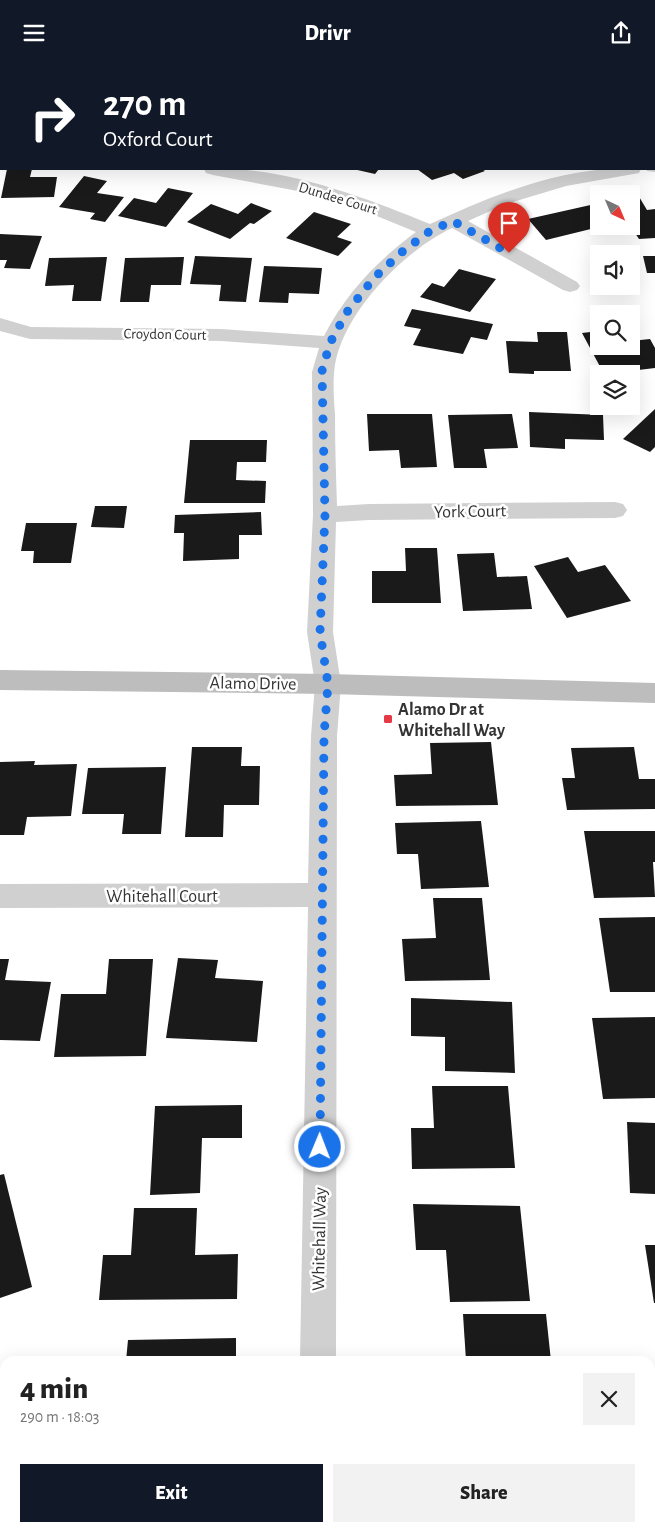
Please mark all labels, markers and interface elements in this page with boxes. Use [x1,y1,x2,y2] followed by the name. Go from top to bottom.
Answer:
[20,19,48,47] icon: menu
[607,19,635,47] icon: share
[304,22,351,44] text: Drivr
[20,85,85,150] icon: right
[103,87,186,122] text: 270 m
[103,128,212,150] text: Oxford Court
[297,179,379,218] street label: Dundee Court
[590,185,640,235] north arrow
[590,185,640,415] map controls
[488,202,530,253] pin
[495,209,523,237] icon: arrive
[590,245,640,295] button: sound
[590,305,640,355] button: search
[123,326,207,343] street label: Croydon Court
[590,365,640,415] button: layers
[434,502,507,522] street label: York Court
[210,674,296,694] street label: Alamo Drive
[398,701,506,740] place label: Alamo Dr at Whitehall Way
[382,713,394,725] marker: Alamo Dr at Whitehall Way
[106,888,218,906] street label: Whitehall Court
[293,1120,345,1172] position arrow
[310,1187,330,1291] street label: Whitehall Way
[583,1373,635,1425] button: close
[20,1374,88,1404] text: 4 min
[20,1409,99,1425] text: 290 m · 18:03
[20,1464,323,1522] button: Exit
[333,1464,635,1522] button: Share

